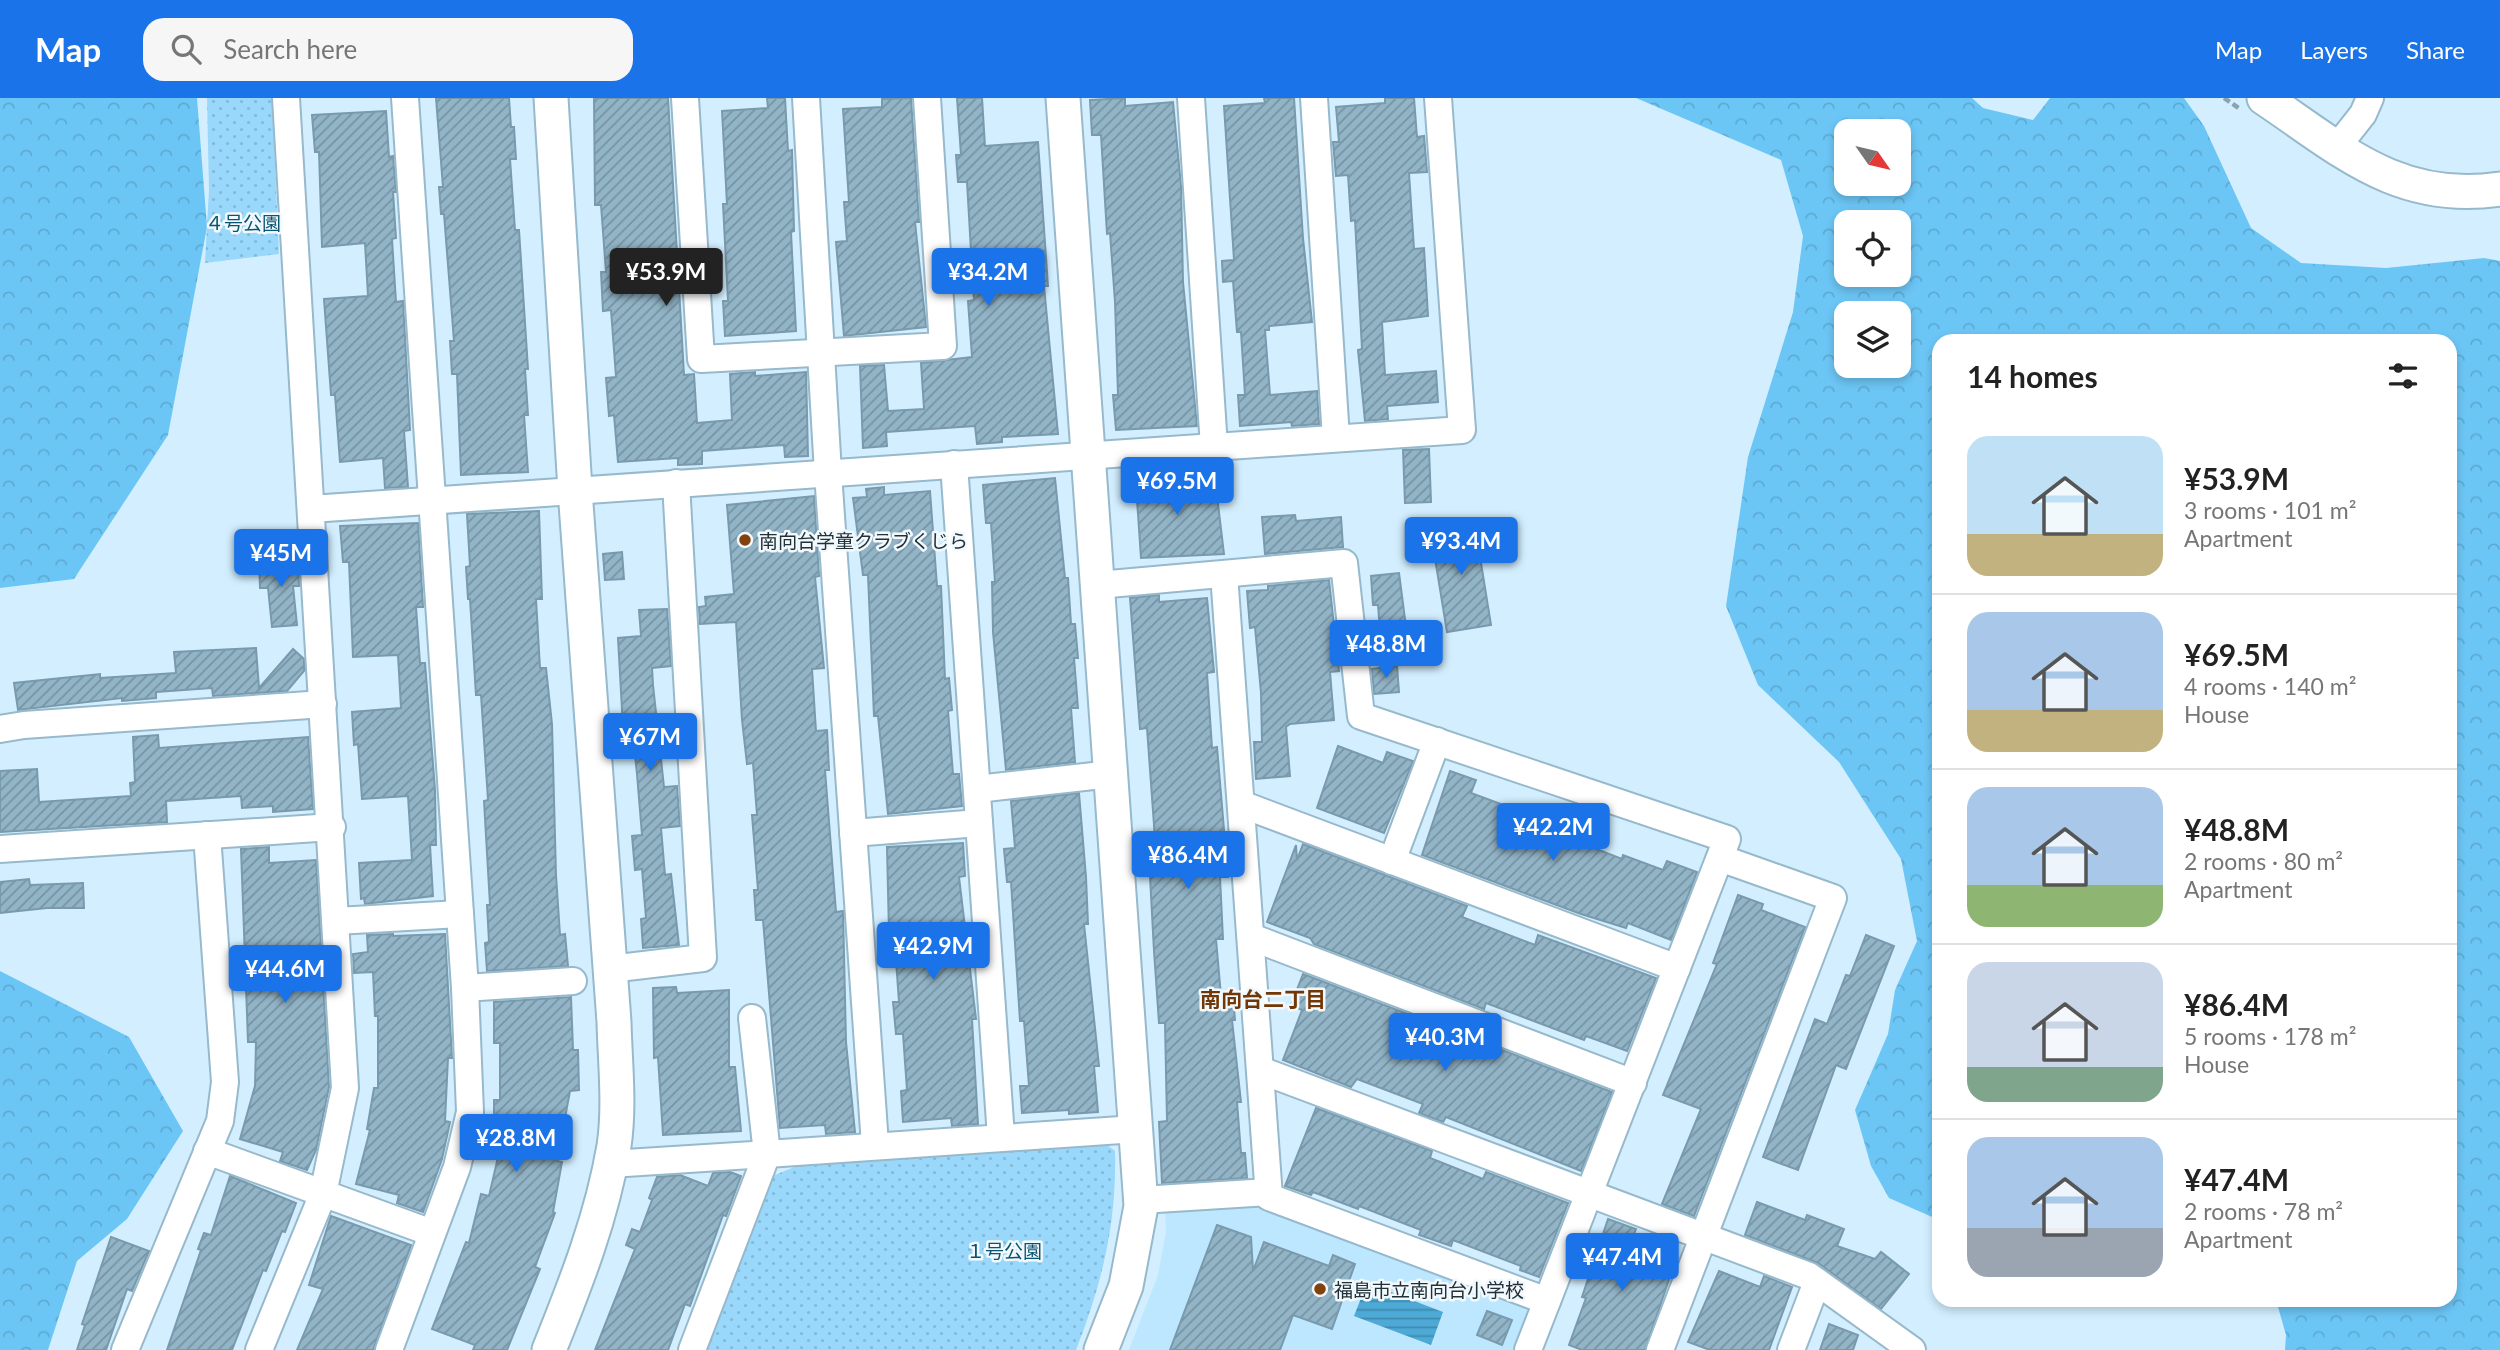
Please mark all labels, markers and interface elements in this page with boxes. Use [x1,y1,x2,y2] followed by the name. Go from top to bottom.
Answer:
[143,18,633,81] search box
[35,29,101,69] text: Map
[167,30,205,68] icon: search
[223,33,357,65] text: Search here
[2215,35,2262,64] text: Map
[2300,35,2368,64] text: Layers
[2406,35,2465,64] text: Share
[1834,119,1911,196] north arrow
[1834,119,1911,378] map controls
[1834,210,1911,287] button: locate
[205,211,281,234] park label: ４号公園
[609,248,723,308] pin: ¥53.9M
[931,248,1045,308] pin: ¥34.2M
[626,257,706,285] text: ¥53.9M
[948,257,1028,285] text: ¥34.2M
[1834,301,1911,378] button: layers
[2384,357,2422,395] icon: filters
[1967,358,2098,394] text: 14 homes
[1120,458,1234,517] pin: ¥69.5M
[2184,460,2289,496] text: ¥53.9M
[2023,464,2107,548] icon: home
[1137,466,1217,494] text: ¥69.5M
[2184,496,2356,524] text: 3 rooms · 101 m²
[1404,518,1518,577] pin: ¥93.4M
[2184,524,2292,552] text: Apartment
[1421,526,1501,554] text: ¥93.4M
[759,529,968,552] place label: 南向台学童クラブくじら
[240,530,322,589] pin: ¥45M
[737,532,753,548] marker: 南向台学童クラブくじら
[250,538,312,566] text: ¥45M
[1329,620,1443,680] pin: ¥48.8M
[1346,629,1426,657] text: ¥48.8M
[2184,636,2289,672] text: ¥69.5M
[2023,640,2107,724] icon: home
[2184,672,2356,700] text: 4 rooms · 140 m²
[2184,700,2249,728] text: House
[609,714,691,773] pin: ¥67M
[619,722,681,750] text: ¥67M
[1496,804,1610,863] pin: ¥42.2M
[2184,811,2289,847] text: ¥48.8M
[1513,812,1593,840] text: ¥42.2M
[2023,815,2107,899] icon: home
[1131,832,1245,891] pin: ¥86.4M
[1148,840,1228,868] text: ¥86.4M
[2184,847,2343,875] text: 2 rooms · 80 m²
[2184,875,2292,903] text: Apartment
[876,922,990,982] pin: ¥42.9M
[893,931,973,959] text: ¥42.9M
[228,946,342,1005] pin: ¥44.6M
[245,954,325,982] text: ¥44.6M
[1200,986,1326,1011] district label: 南向台二丁目
[2184,986,2289,1022] text: ¥86.4M
[2023,990,2107,1074] icon: home
[1388,1014,1502,1073] pin: ¥40.3M
[1405,1022,1485,1050] text: ¥40.3M
[2184,1022,2356,1050] text: 5 rooms · 178 m²
[2184,1050,2249,1078] text: House
[459,1114,573,1174] pin: ¥28.8M
[476,1123,556,1151] text: ¥28.8M
[2184,1161,2289,1197] text: ¥47.4M
[2023,1165,2107,1249] icon: home
[2184,1197,2343,1225] text: 2 rooms · 78 m²
[2184,1225,2292,1253] text: Apartment
[1565,1234,1679,1293] pin: ¥47.4M
[966,1239,1042,1262] park label: １号公園
[1582,1242,1662,1270] text: ¥47.4M
[1334,1278,1524,1301] place label: 福島市立南向台小学校
[1312,1281,1328,1297] marker: 福島市立南向台小学校

